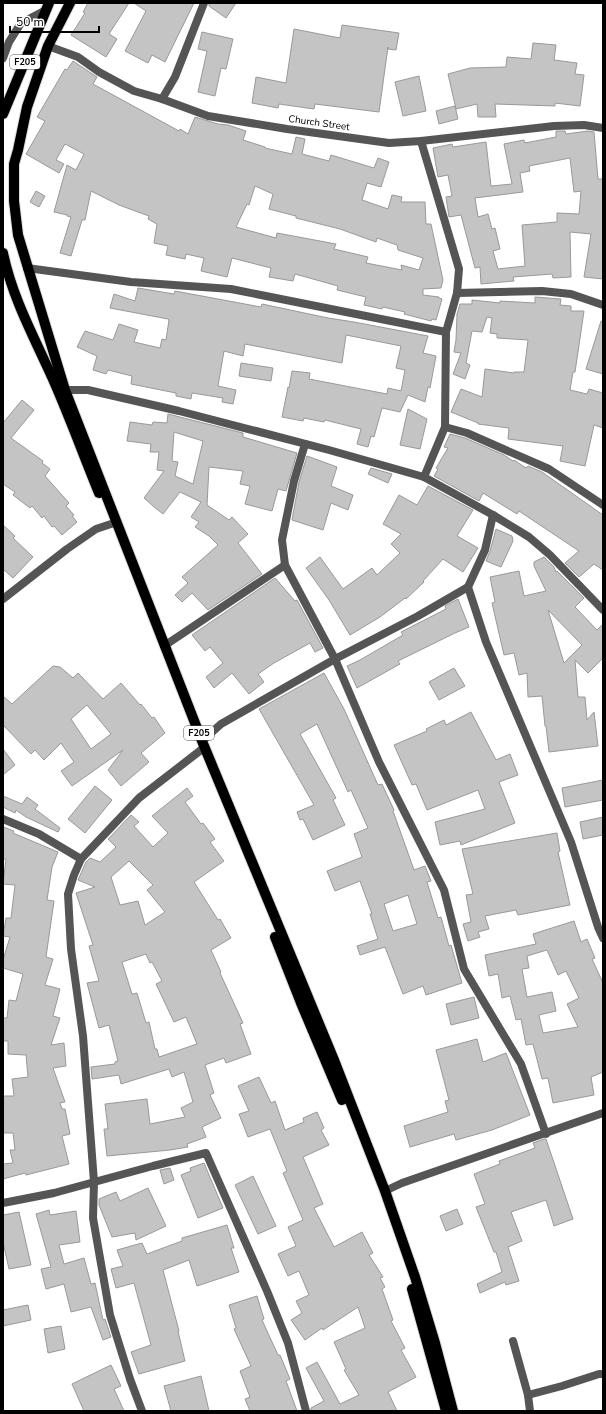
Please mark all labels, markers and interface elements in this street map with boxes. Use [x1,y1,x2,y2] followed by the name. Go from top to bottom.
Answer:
[10,8,99,34] scale bar
[16,14,44,30] text: 50 m
[10,55,40,69] road number: F205
[287,112,351,134] street label: Church Street
[184,726,214,740] road number: F205

